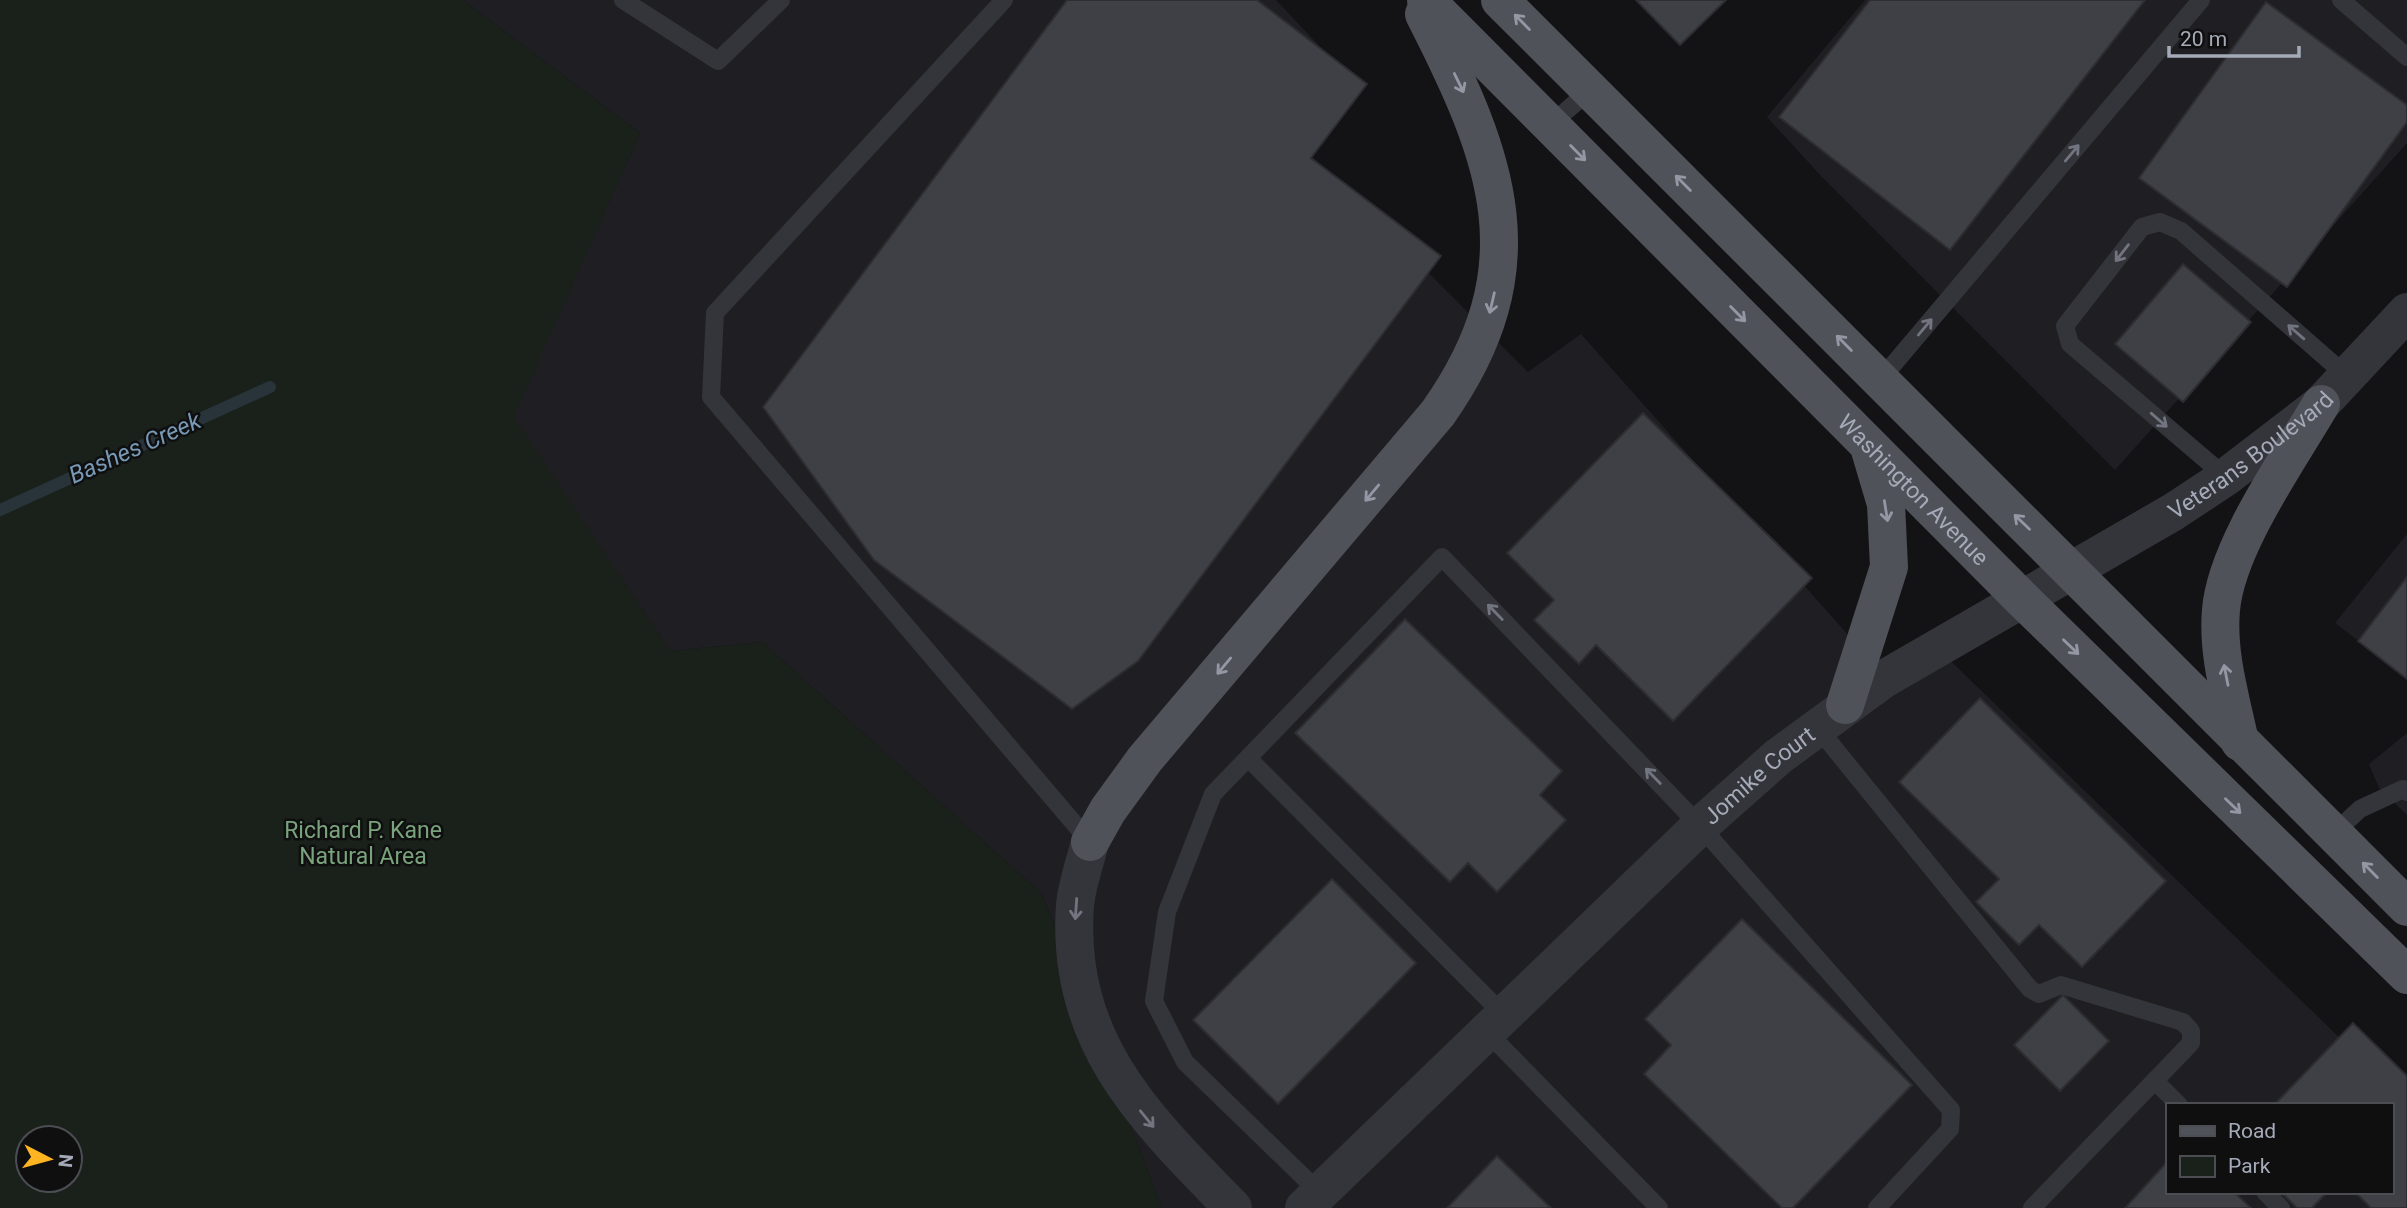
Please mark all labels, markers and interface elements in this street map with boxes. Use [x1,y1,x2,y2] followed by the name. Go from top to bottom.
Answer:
[1514,14,1531,31] one-way arrow
[2169,14,2298,58] scale bar
[2180,27,2227,51] text: 20 m
[1452,72,1466,93] one-way arrow
[1569,144,1586,161] one-way arrow
[2064,145,2080,163] one-way arrow
[1675,174,1692,191] one-way arrow
[2114,243,2129,262] one-way arrow
[1485,291,1499,314] one-way arrow
[1729,305,1746,322] one-way arrow
[1917,319,1933,337] one-way arrow
[2287,324,2305,340] one-way arrow
[1836,335,1853,352] one-way arrow
[2163,386,2339,525] street label: Veterans Boulevard
[65,406,206,490] water label: Bashes Creek
[1832,409,1994,571] street label: Washington Avenue
[2149,412,2167,428] one-way arrow
[1364,484,1380,502] one-way arrow
[1880,499,1893,521] one-way arrow
[2014,514,2031,531] one-way arrow
[1487,604,1504,621] one-way arrow
[2062,638,2079,655] one-way arrow
[1216,657,1232,675] one-way arrow
[2218,664,2232,687] one-way arrow
[1698,721,1820,830] street label: Jomike Court
[1645,768,1662,786] one-way arrow
[2225,797,2242,814] one-way arrow
[284,817,442,870] park label: Richard P. Kane Natural Area
[2362,862,2379,879] one-way arrow
[1069,897,1082,920] one-way arrow
[2166,1103,2393,1194] legend
[1140,1109,1155,1127] one-way arrow
[2228,1119,2276,1143] text: Road
[14,1124,84,1194] north arrow
[53,1153,78,1169] text: N
[2228,1154,2271,1178] text: Park

